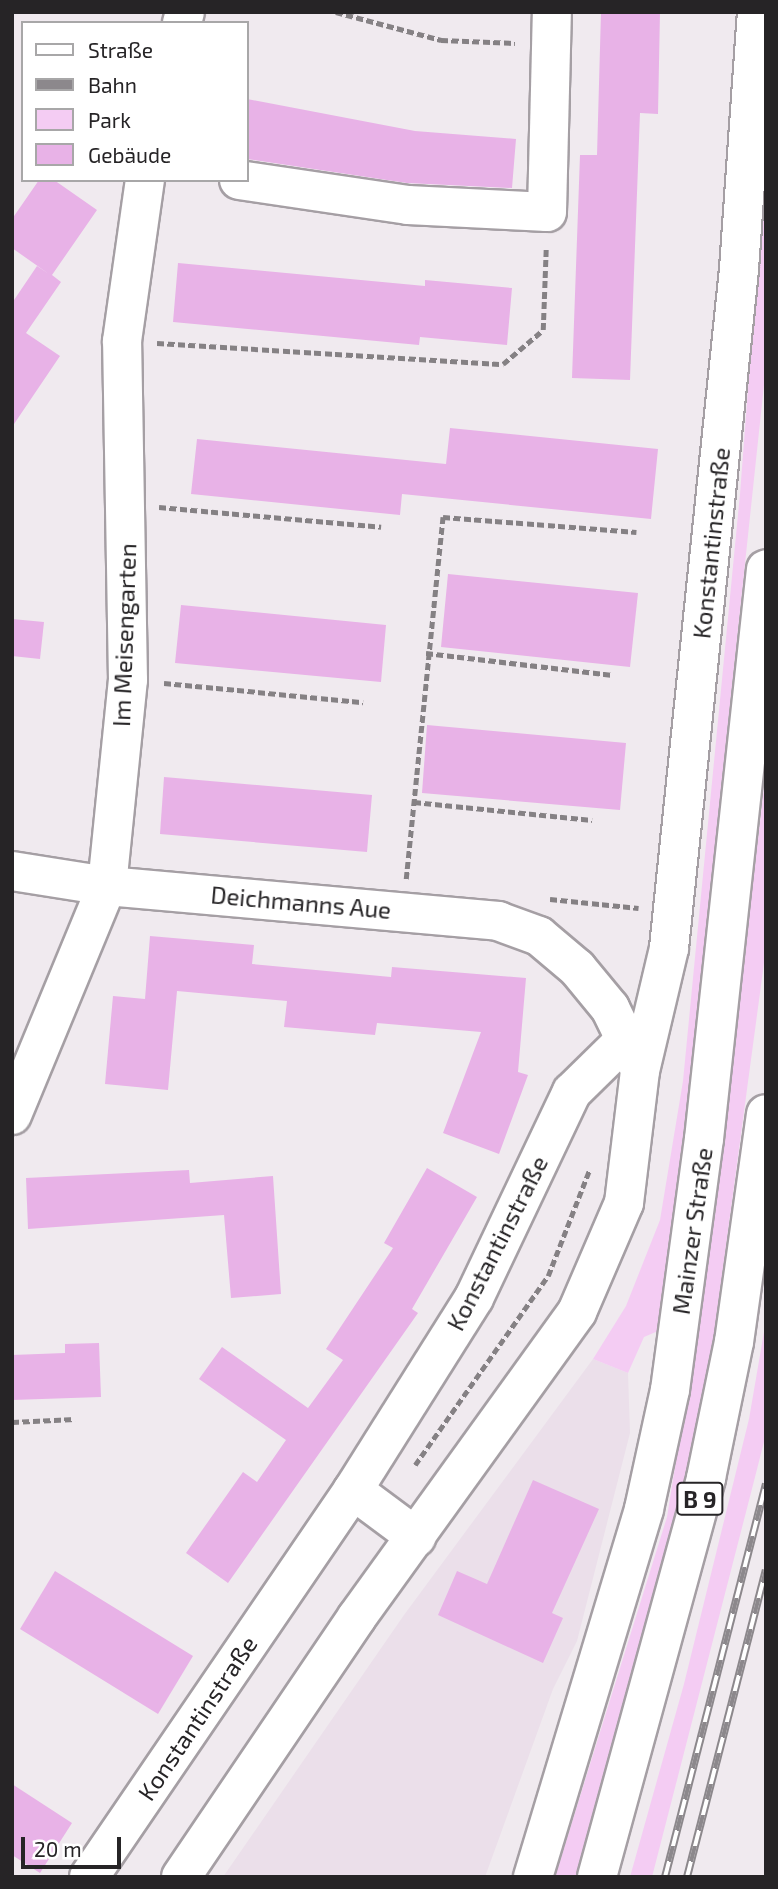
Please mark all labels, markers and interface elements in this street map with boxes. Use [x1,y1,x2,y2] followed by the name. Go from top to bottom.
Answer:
[21,21,248,182] legend
[88,37,153,62] text: Straße
[88,72,137,97] text: Bahn
[88,107,131,132] text: Park
[88,142,171,167] text: Gebäude
[687,446,735,640] street label: Konstantinstraße
[106,543,142,727] street label: Im Meisengarten
[209,880,393,924] street label: Deichmanns Aue
[666,1146,718,1316] street label: Mainzer Straße
[441,1151,553,1335] street label: Konstantinstraße
[676,1480,724,1518] road number: B 9
[131,1630,263,1806] street label: Konstantinstraße
[24,1822,124,1866] scale bar
[34,1836,82,1861] text: 20 m

